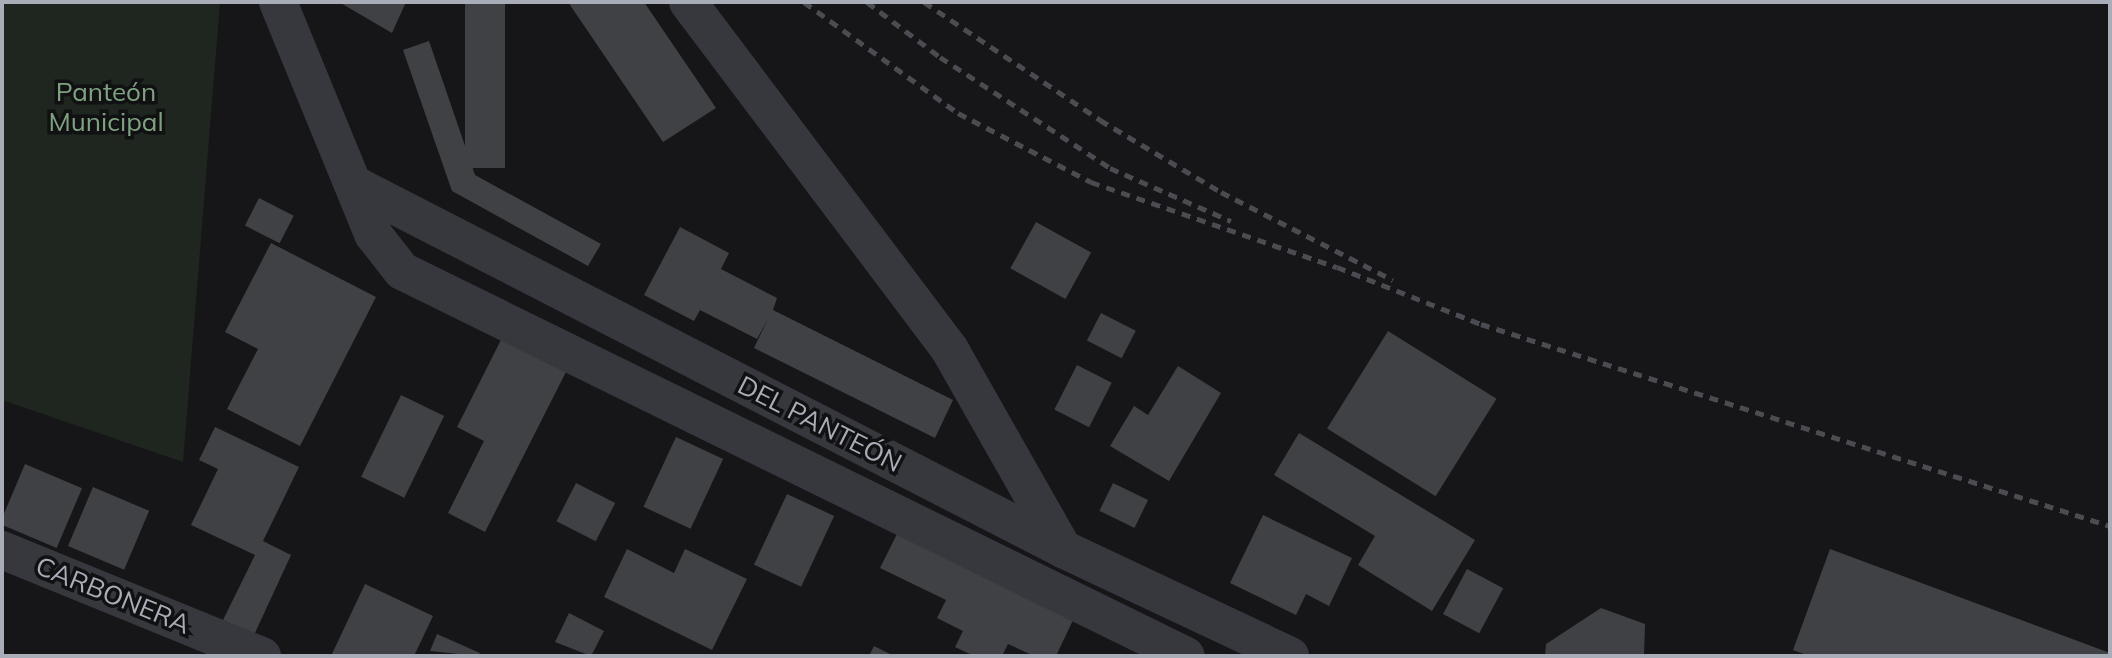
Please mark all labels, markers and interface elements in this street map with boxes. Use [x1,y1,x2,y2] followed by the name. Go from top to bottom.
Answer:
[48,76,164,138] park label: Panteón Municipal
[733,369,907,479] street label: DEL PANTEÓN
[31,550,195,640] street label: CARBONERA

